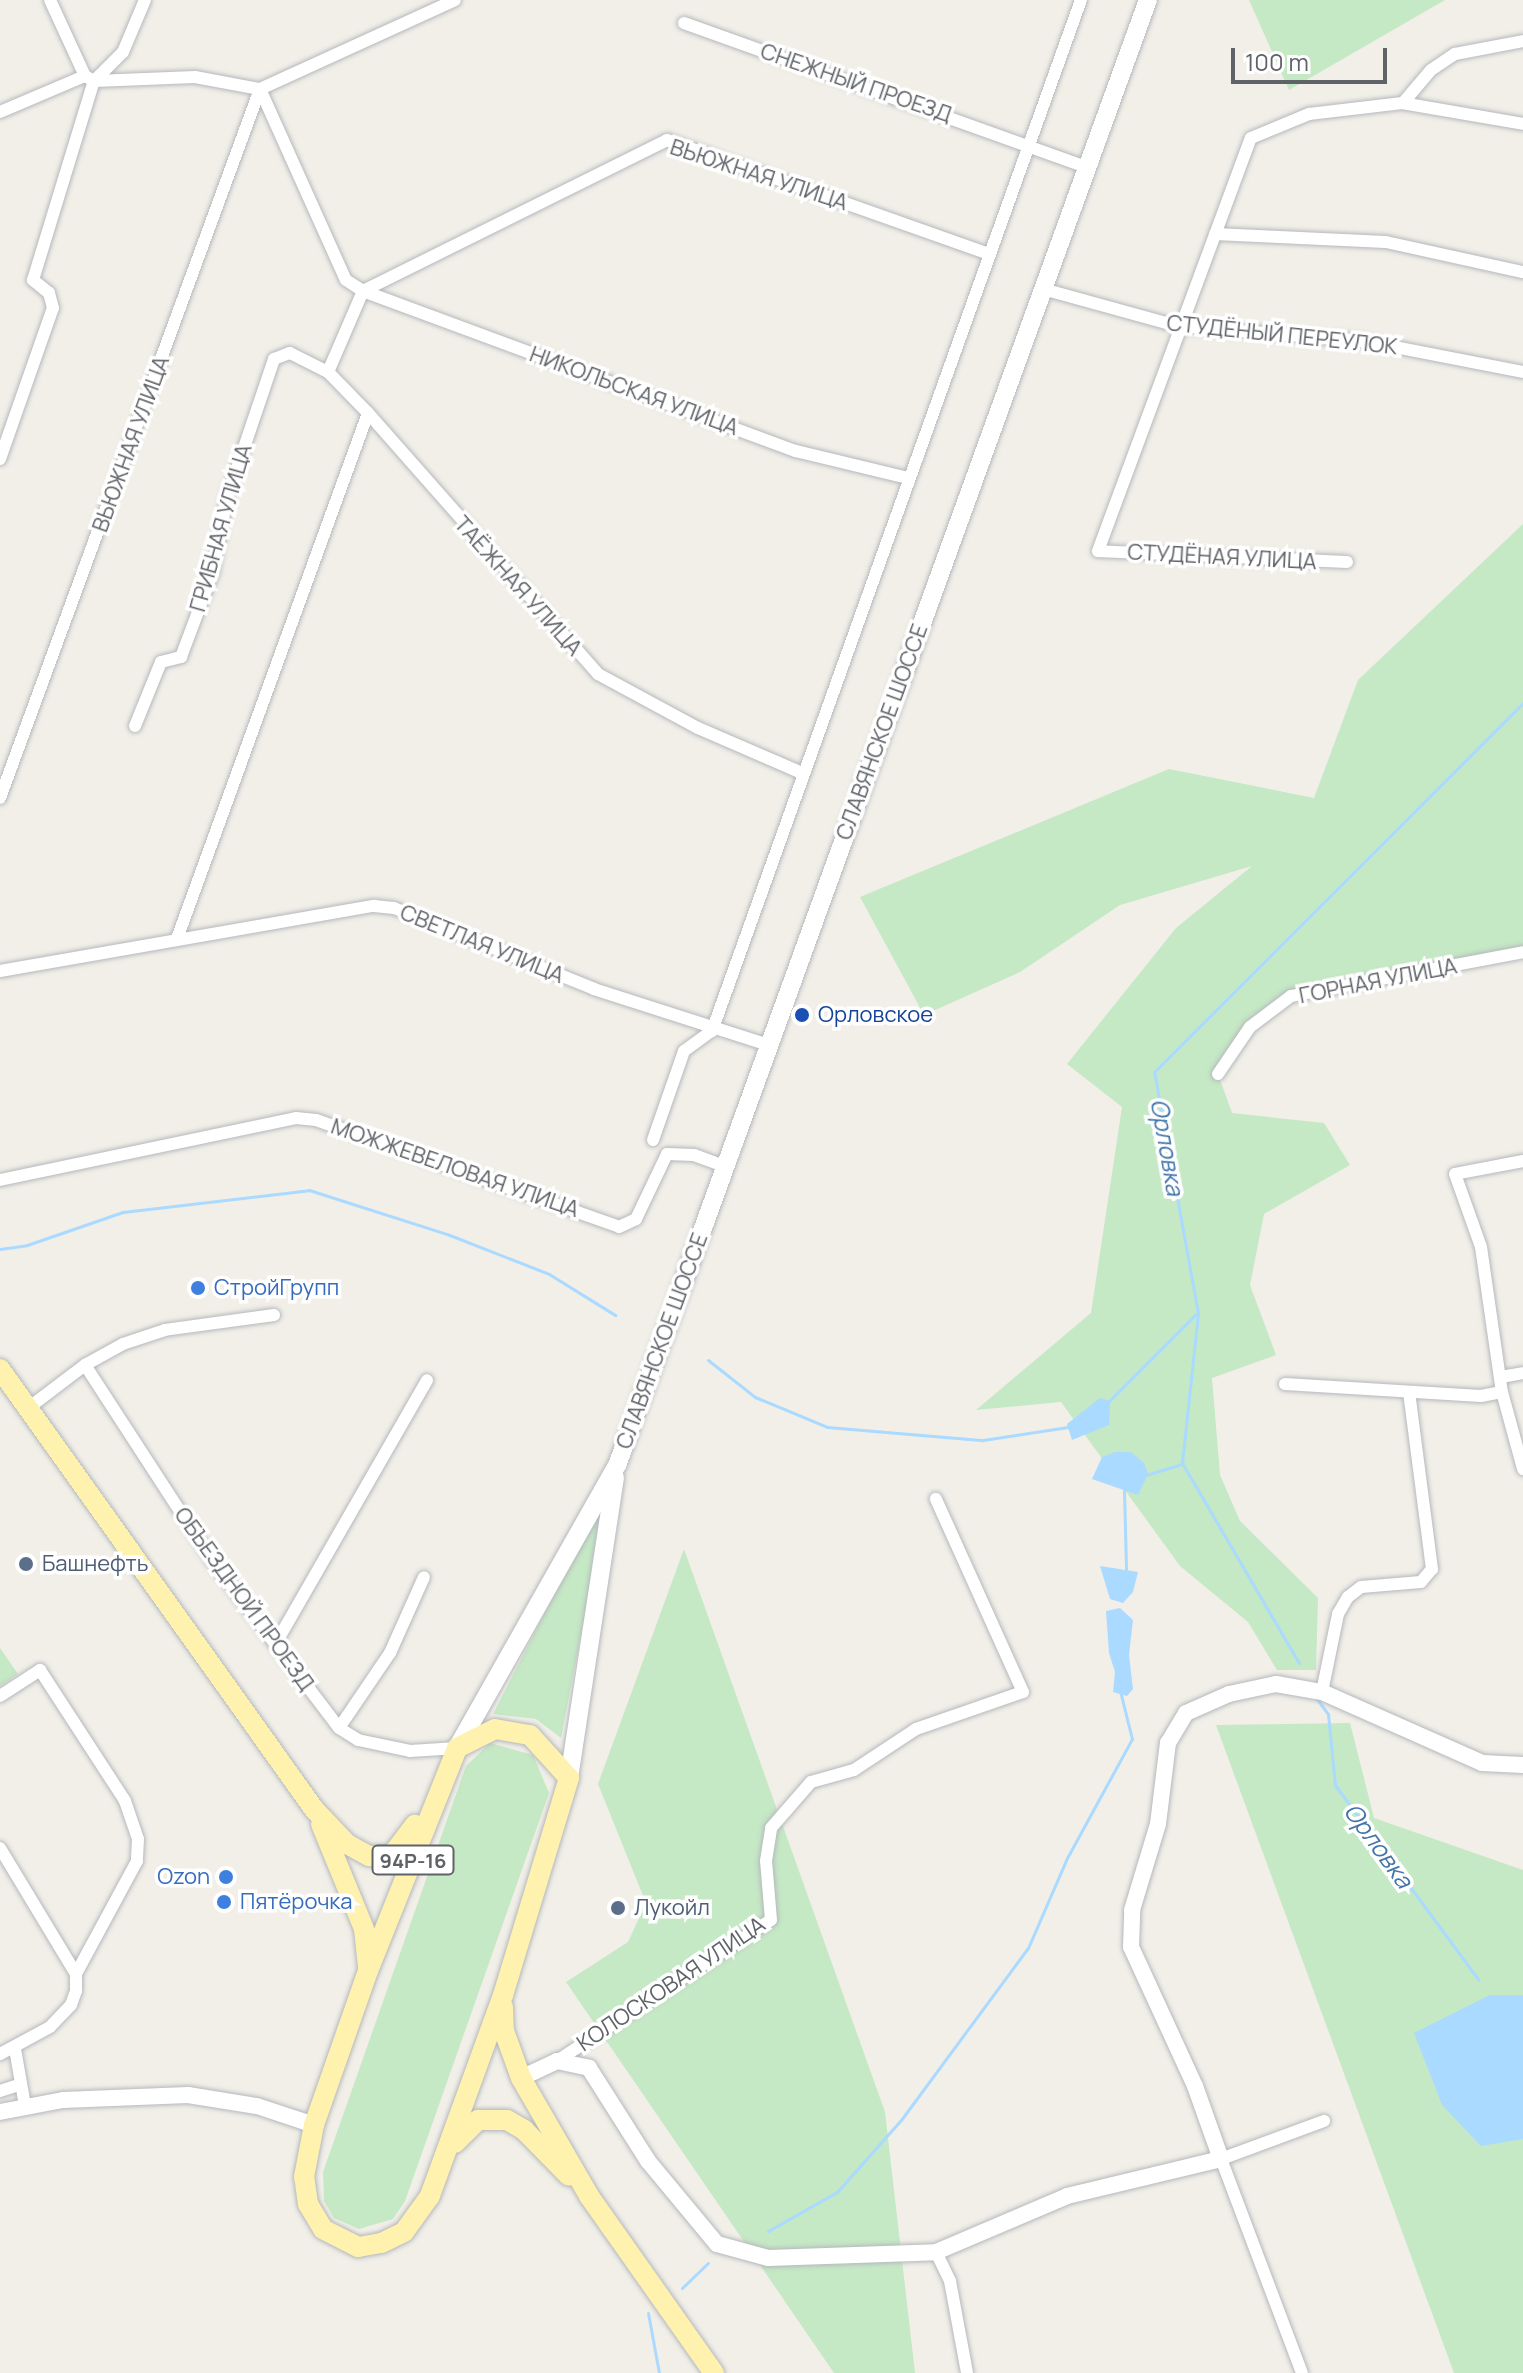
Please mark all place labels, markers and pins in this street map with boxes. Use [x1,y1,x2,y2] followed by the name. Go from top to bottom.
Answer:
[818,1002,933,1028] place label: Орловское
[793,1006,811,1024] marker: Орловское
[214,1275,339,1301] place label: СтройГрупп
[189,1279,207,1297] marker: СтройГрупп
[42,1551,149,1577] place label: Башнефть
[17,1555,35,1573] marker: Башнефть
[157,1864,210,1890] place label: Ozon
[217,1868,235,1886] marker: Ozon
[240,1889,353,1915] place label: Пятёрочка
[215,1893,233,1911] marker: Пятёрочка
[634,1895,710,1921] place label: Лукойл
[609,1899,627,1917] marker: Лукойл

